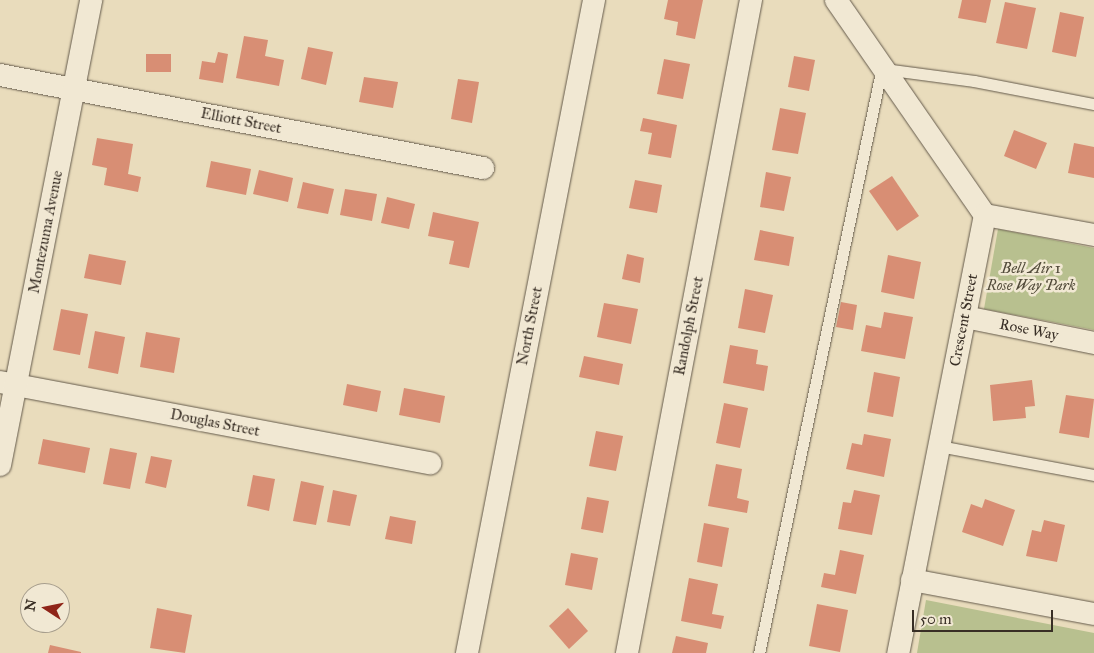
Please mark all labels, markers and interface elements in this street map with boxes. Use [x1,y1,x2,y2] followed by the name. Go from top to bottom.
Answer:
[199,104,283,138] street label: Elliott Street
[25,169,67,295] street label: Montezuma Avenue
[986,259,1076,294] park label: Bell Air 1 Rose Way Park
[946,272,982,368] street label: Crescent Street
[671,275,707,377] street label: Randolph Street
[514,285,546,367] street label: North Street
[998,315,1060,345] street label: Rose Way
[169,405,261,441] street label: Douglas Street
[20,583,70,633] north arrow
[21,598,40,613] text: N
[914,600,1055,632] scale bar
[920,610,952,628] text: 50 m

